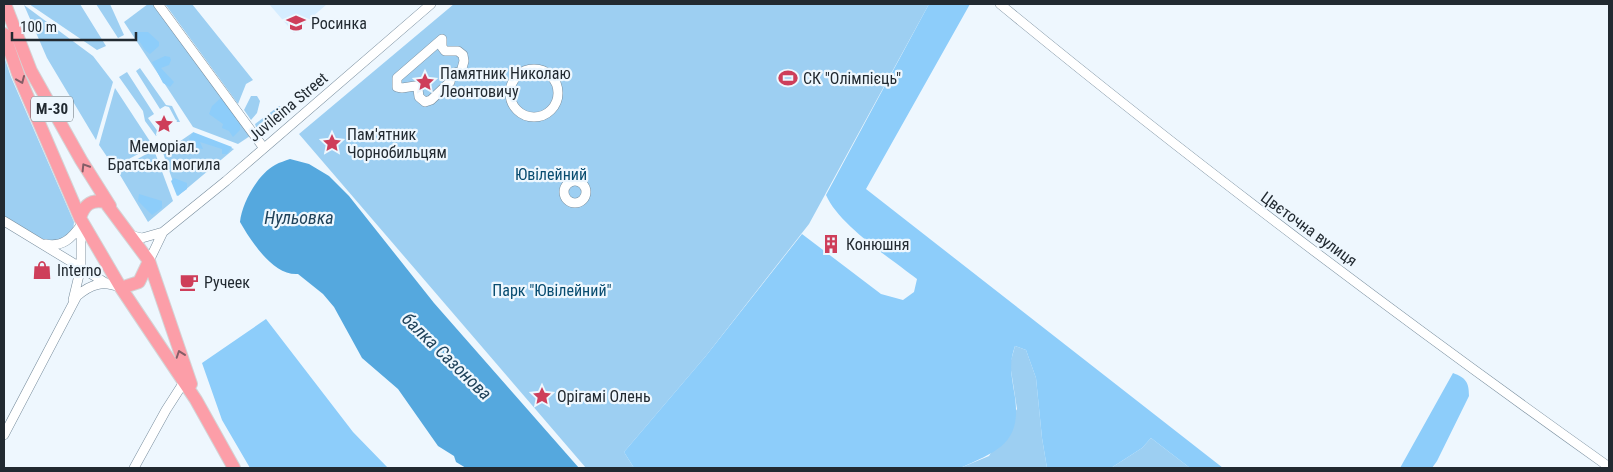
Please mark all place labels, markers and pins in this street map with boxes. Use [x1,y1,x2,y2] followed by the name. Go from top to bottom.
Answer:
[285,12,307,34] school or university icon: Росинка
[311,14,367,33] place label: Росинка
[440,64,571,101] place label: Памятник Николаю Леонтовичу
[777,67,799,89] sports icon: СК "Олімпієць"
[803,69,901,88] place label: СК "Олімпієць"
[414,71,436,93] place icon: Памятник Николаю Леонтовичу
[153,113,175,135] place icon: Меморіал. Братська могила
[347,125,447,162] place label: Пам'ятник Чорнобильцям
[321,132,343,154] place icon: Пам'ятник Чорнобильцям
[108,137,220,174] place label: Меморіал. Братська могила
[820,233,842,255] building icon: Конюшня
[846,235,909,254] place label: Конюшня
[31,259,53,281] shop icon: Interno
[57,261,102,280] place label: Interno
[178,271,200,293] cafe icon: Ручеек
[204,273,250,292] place label: Ручеек
[531,385,553,407] place icon: Орігамі Олень
[557,387,651,406] place label: Орігамі Олень

